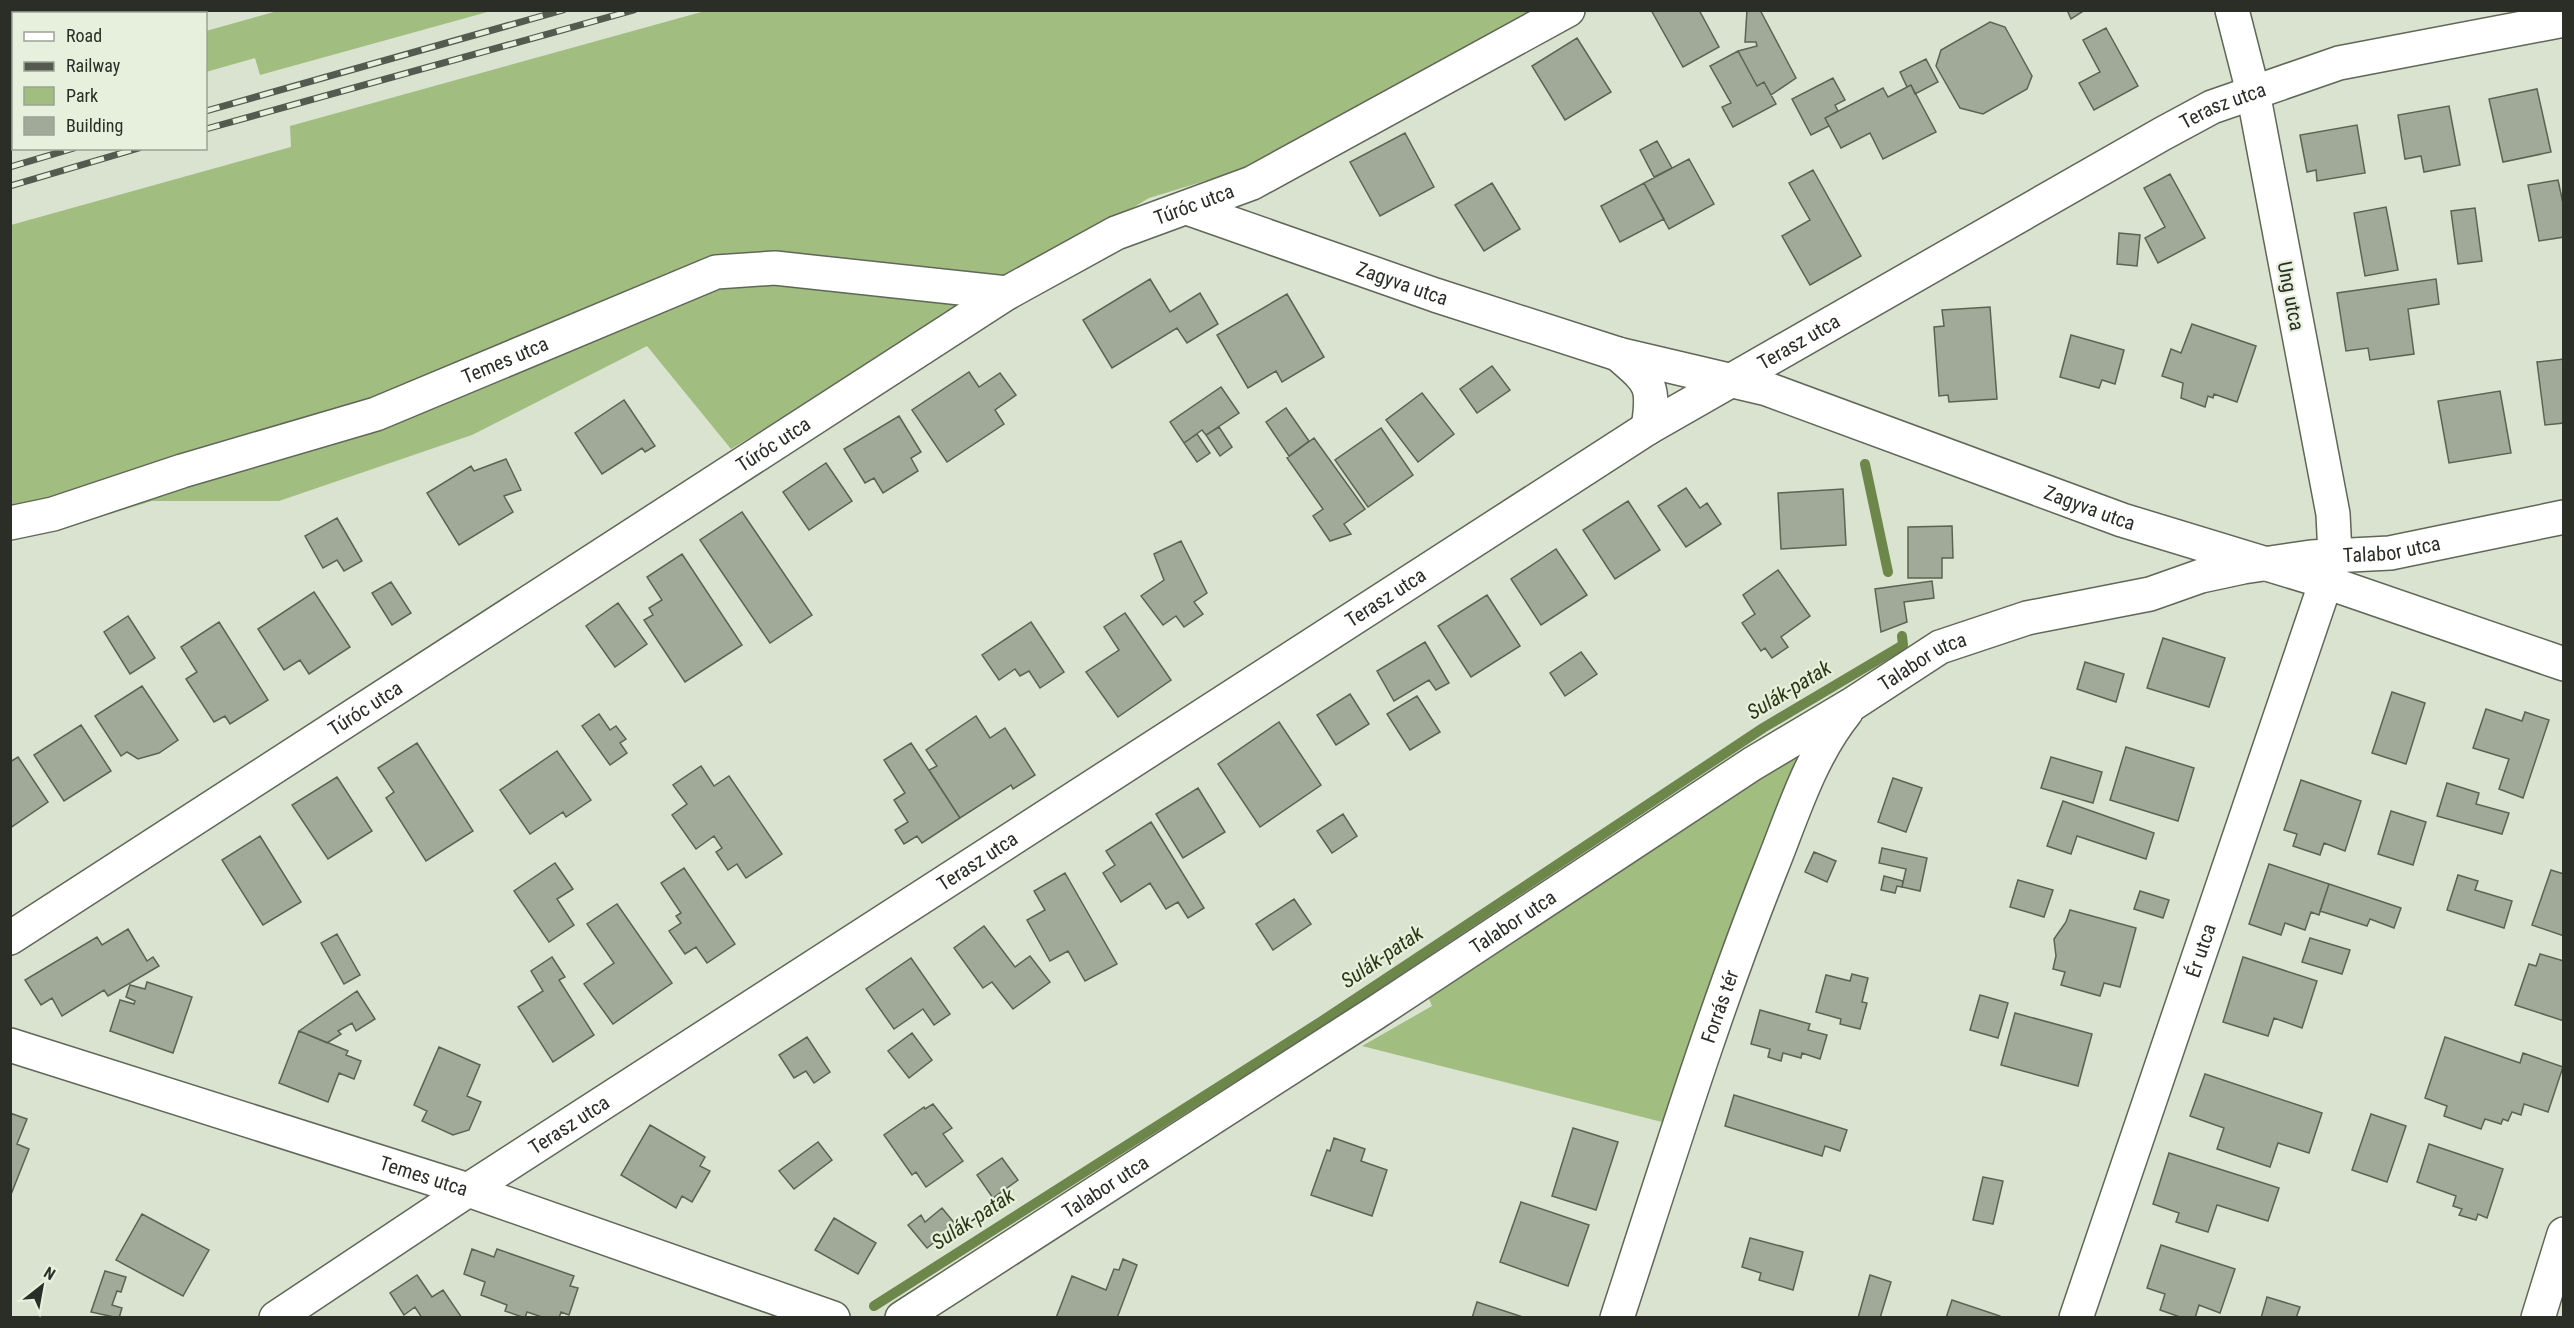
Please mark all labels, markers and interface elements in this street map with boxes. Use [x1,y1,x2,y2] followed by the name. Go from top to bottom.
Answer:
[12,12,207,150] legend
[66,25,102,46] text: Road
[66,55,121,76] text: Railway
[2176,77,2269,134] street label: Terasz utca
[66,85,98,106] text: Park
[66,115,123,136] text: Building
[1151,179,1237,230] street label: Túróc utca
[1353,256,1451,310] street label: Zagyva utca
[2273,259,2309,333] street label: Ung utca
[1753,309,1844,375] street label: Terasz utca
[458,331,552,389] street label: Temes utca
[732,412,815,477] street label: Túróc utca
[2041,480,2138,535] street label: Zagyva utca
[2342,531,2442,567] street label: Talabor utca
[1341,563,1430,632] street label: Terasz utca
[1874,627,1969,696] street label: Talabor utca
[1743,655,1836,724] water label: Sulák-patak
[324,676,407,741] street label: Túróc utca
[933,826,1022,896] street label: Terasz utca
[1465,885,1560,959] street label: Talabor utca
[1336,920,1428,993] water label: Sulák-patak
[2181,921,2221,981] street label: Ér utca
[1696,967,1744,1046] street label: Forrás tér
[524,1090,614,1160] street label: Terasz utca
[1058,1150,1153,1224] street label: Talabor utca
[377,1151,471,1201] street label: Temes utca
[927,1183,1020,1255] water label: Sulák-patak
[12,1256,72,1316] north arrow
[40,1263,59,1284] text: N

